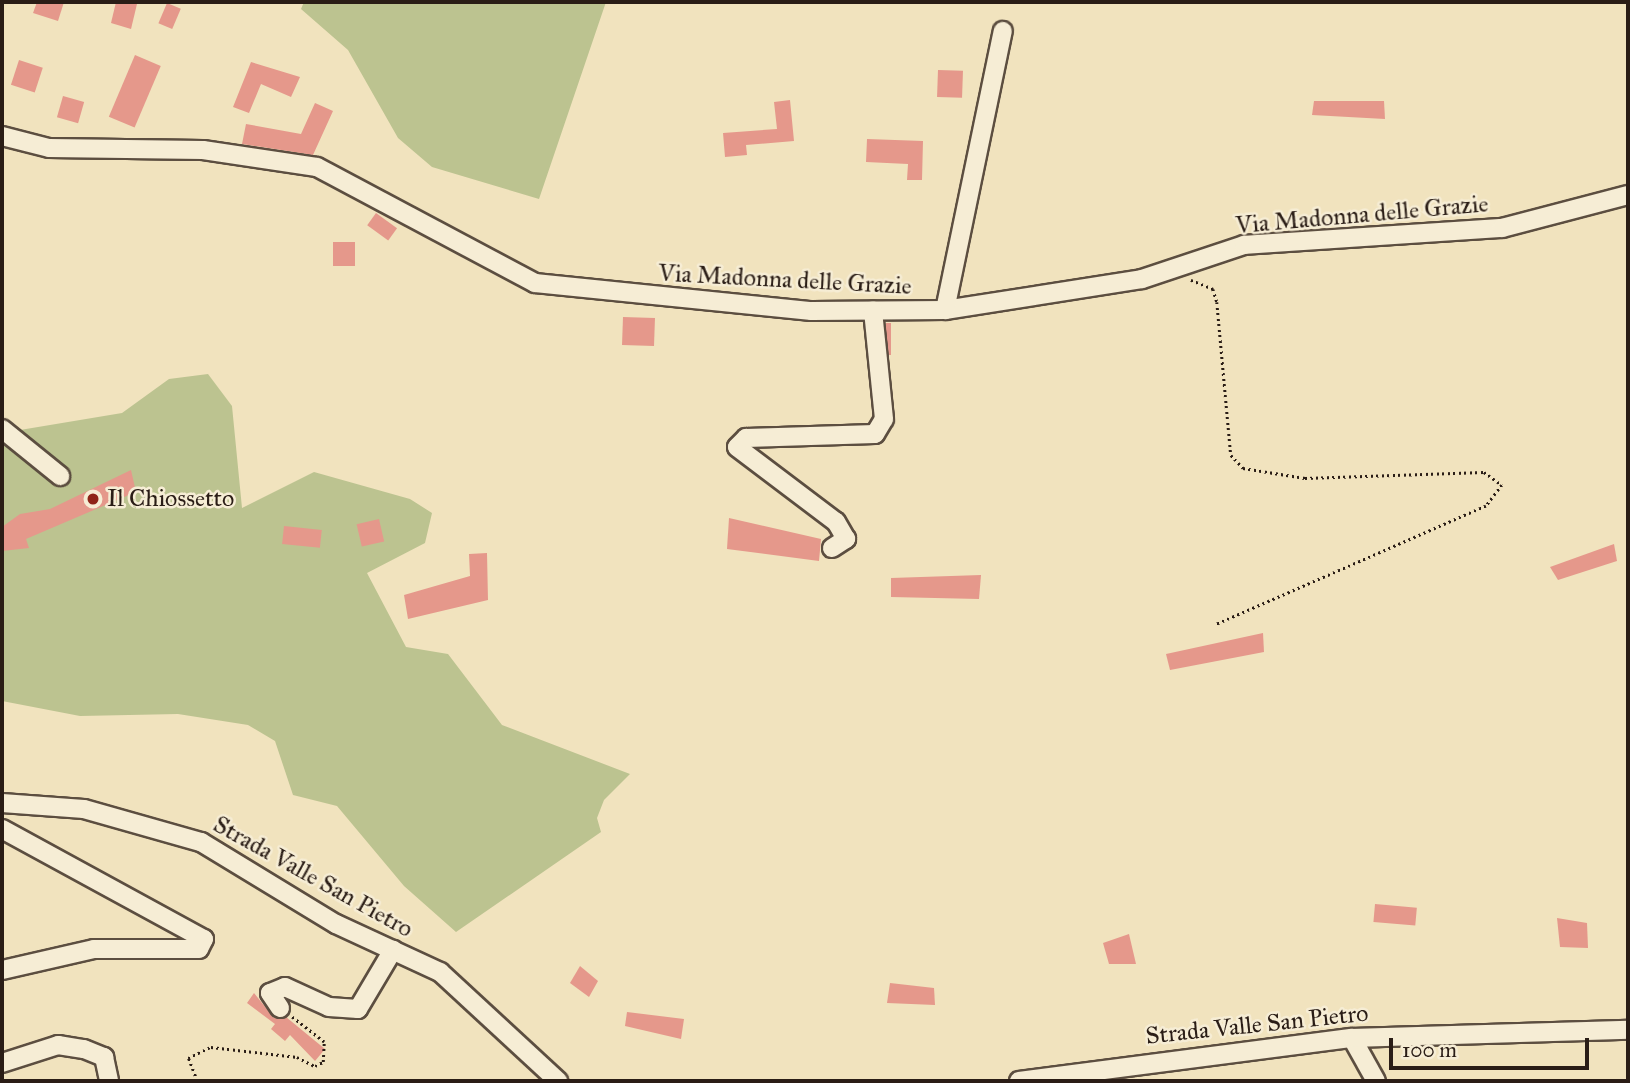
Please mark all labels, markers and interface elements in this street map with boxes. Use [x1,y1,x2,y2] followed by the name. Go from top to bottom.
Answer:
[1235,190,1489,240] street label: Via Madonna delle Grazie
[658,259,912,301] street label: Via Madonna delle Grazie
[107,485,234,513] place label: Il Chiossetto
[85,491,101,507] marker: Il Chiossetto
[208,810,418,944] street label: Strada Valle San Pietro
[1144,999,1370,1051] street label: Strada Valle San Pietro
[1392,1024,1592,1068] scale bar
[1402,1037,1457,1063] text: 100 m

